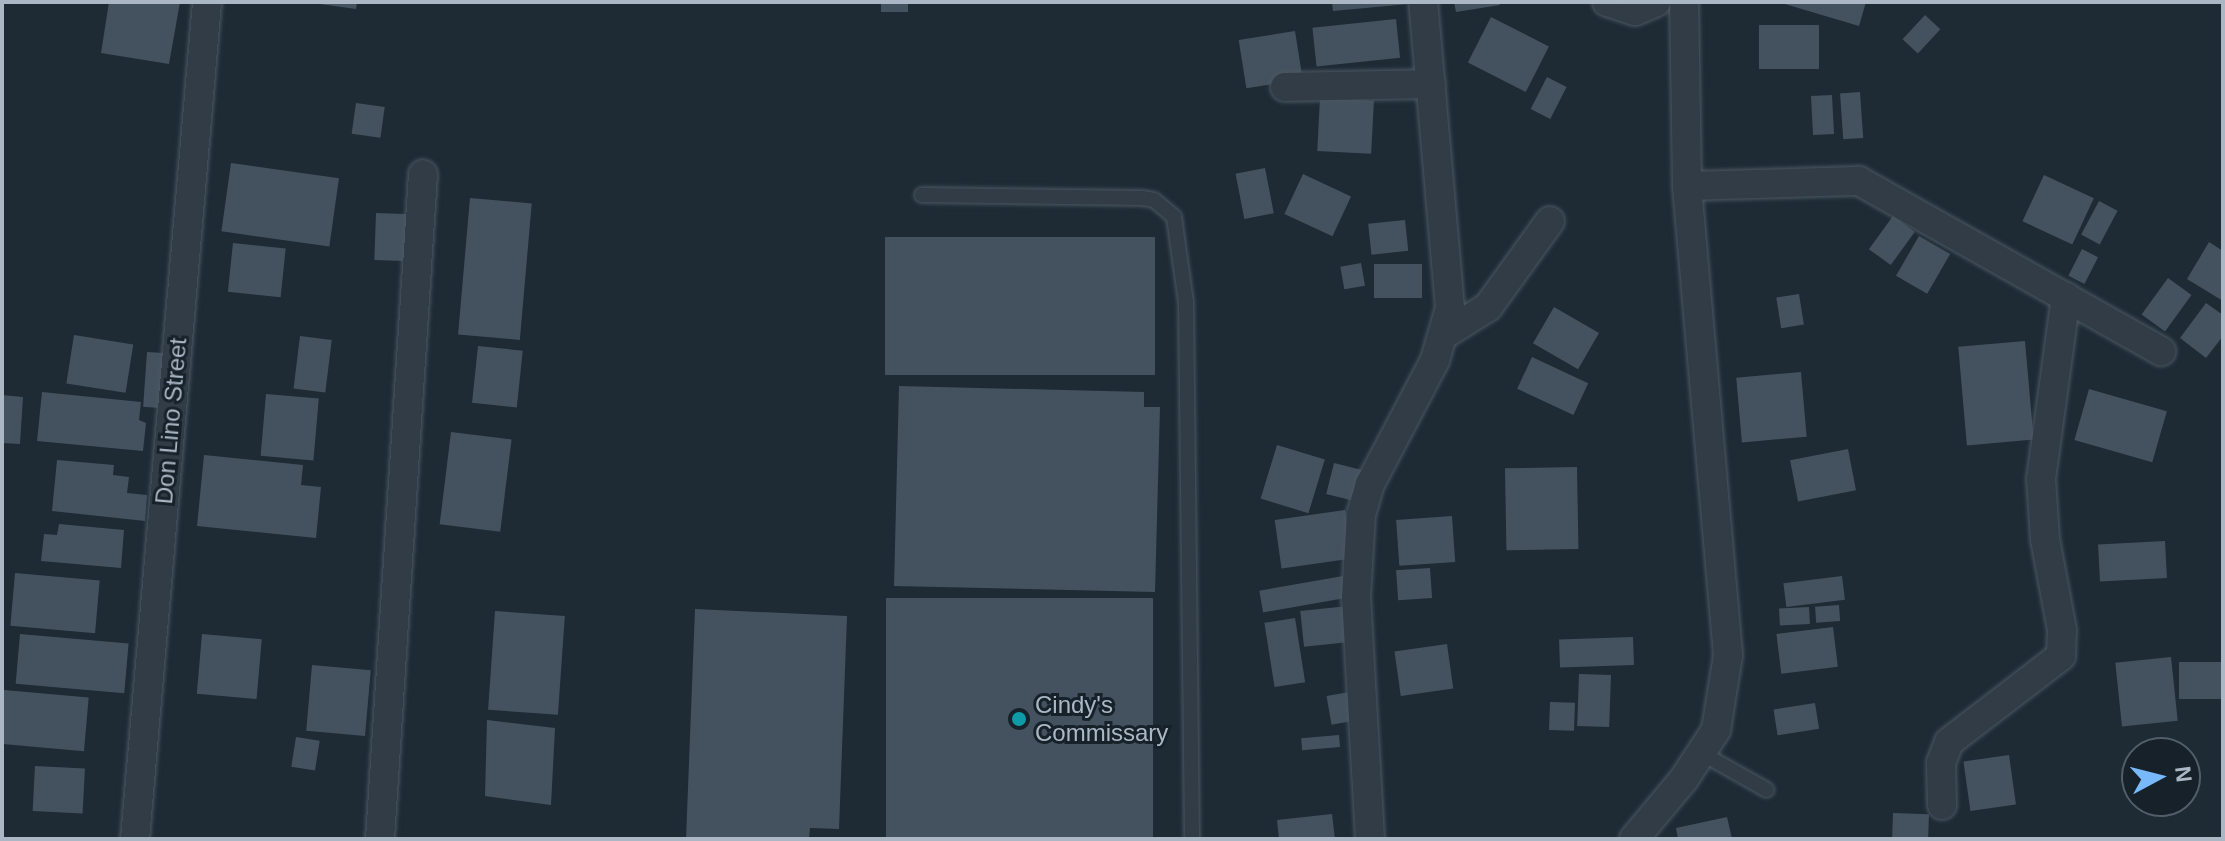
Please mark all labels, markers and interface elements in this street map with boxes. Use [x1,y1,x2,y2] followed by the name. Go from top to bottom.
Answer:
[149,337,193,505] street label: Don Lino Street
[1035,691,1168,747] place label: Cindy's Commissary
[1010,710,1028,728] marker: Cindy's Commissary
[2121,737,2201,817] north arrow
[2170,765,2197,784] text: N

